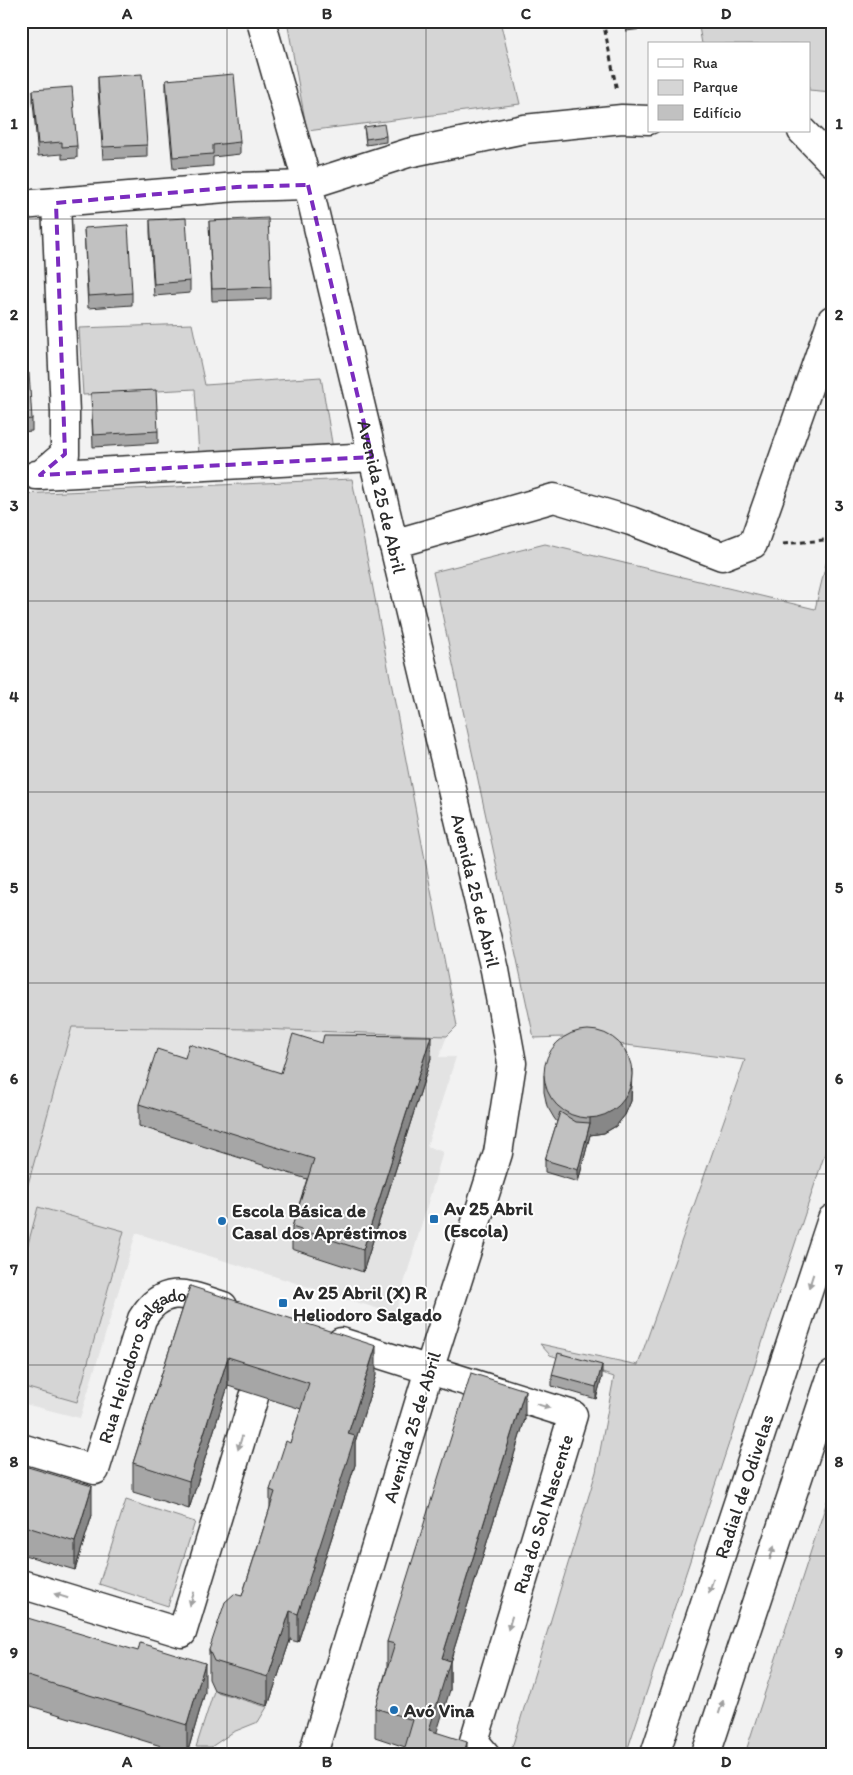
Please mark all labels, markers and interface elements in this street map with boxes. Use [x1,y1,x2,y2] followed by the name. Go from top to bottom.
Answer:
[121,4,133,23] text: A
[322,4,333,23] text: B
[521,4,532,23] text: C
[721,4,732,23] text: D
[648,42,810,132] legend
[693,54,718,72] text: Rua
[693,78,738,96] text: Parque
[693,104,741,122] text: Edifício
[10,114,18,133] text: 1
[835,114,843,133] text: 1
[10,305,19,324] text: 2
[835,305,844,324] text: 2
[353,418,412,576] street label: Avenida 25 de Abril
[10,496,19,515] text: 3
[835,496,844,515] text: 3
[9,687,19,706] text: 4
[834,687,844,706] text: 4
[447,812,506,970] street label: Avenida 25 de Abril
[10,878,19,897] text: 5
[835,878,844,897] text: 5
[10,1069,19,1088] text: 6
[835,1069,844,1088] text: 6
[443,1197,534,1242] place label: Av 25 Abril (Escola)
[232,1199,407,1244] place label: Escola Básica de Casal dos Apréstimos
[428,1213,440,1225] marker: Av 25 Abril (Escola)
[216,1215,228,1227] marker: Escola Básica de Casal dos Apréstimos
[9,1260,18,1279] text: 7
[834,1260,843,1279] text: 7
[807,1274,814,1289] one-way arrow
[292,1281,442,1326] place label: Av 25 Abril (X) R Heliodoro Salgado
[93,1283,188,1446] street label: Rua Heliodoro Salgado
[277,1297,289,1309] marker: Av 25 Abril (X) R Heliodoro Salgado
[378,1348,446,1505] street label: Avenida 25 de Abril
[535,1402,550,1410] one-way arrow
[709,1411,778,1561] street label: Radial de Odivelas
[508,1432,578,1596] street label: Rua do Sol Nascente
[235,1436,243,1451] one-way arrow
[10,1452,19,1471] text: 8
[835,1452,844,1471] text: 8
[768,1545,776,1560] one-way arrow
[707,1578,714,1593] one-way arrow
[188,1591,196,1606] one-way arrow
[53,1592,68,1600] one-way arrow
[505,1616,513,1631] one-way arrow
[10,1643,18,1662] text: 9
[835,1643,843,1662] text: 9
[403,1699,475,1722] place label: Avó Vina
[717,1700,725,1715] one-way arrow
[388,1704,400,1716] marker: Avó Vina
[121,1752,133,1771] text: A
[322,1752,333,1771] text: B
[521,1752,532,1771] text: C
[721,1752,732,1771] text: D

